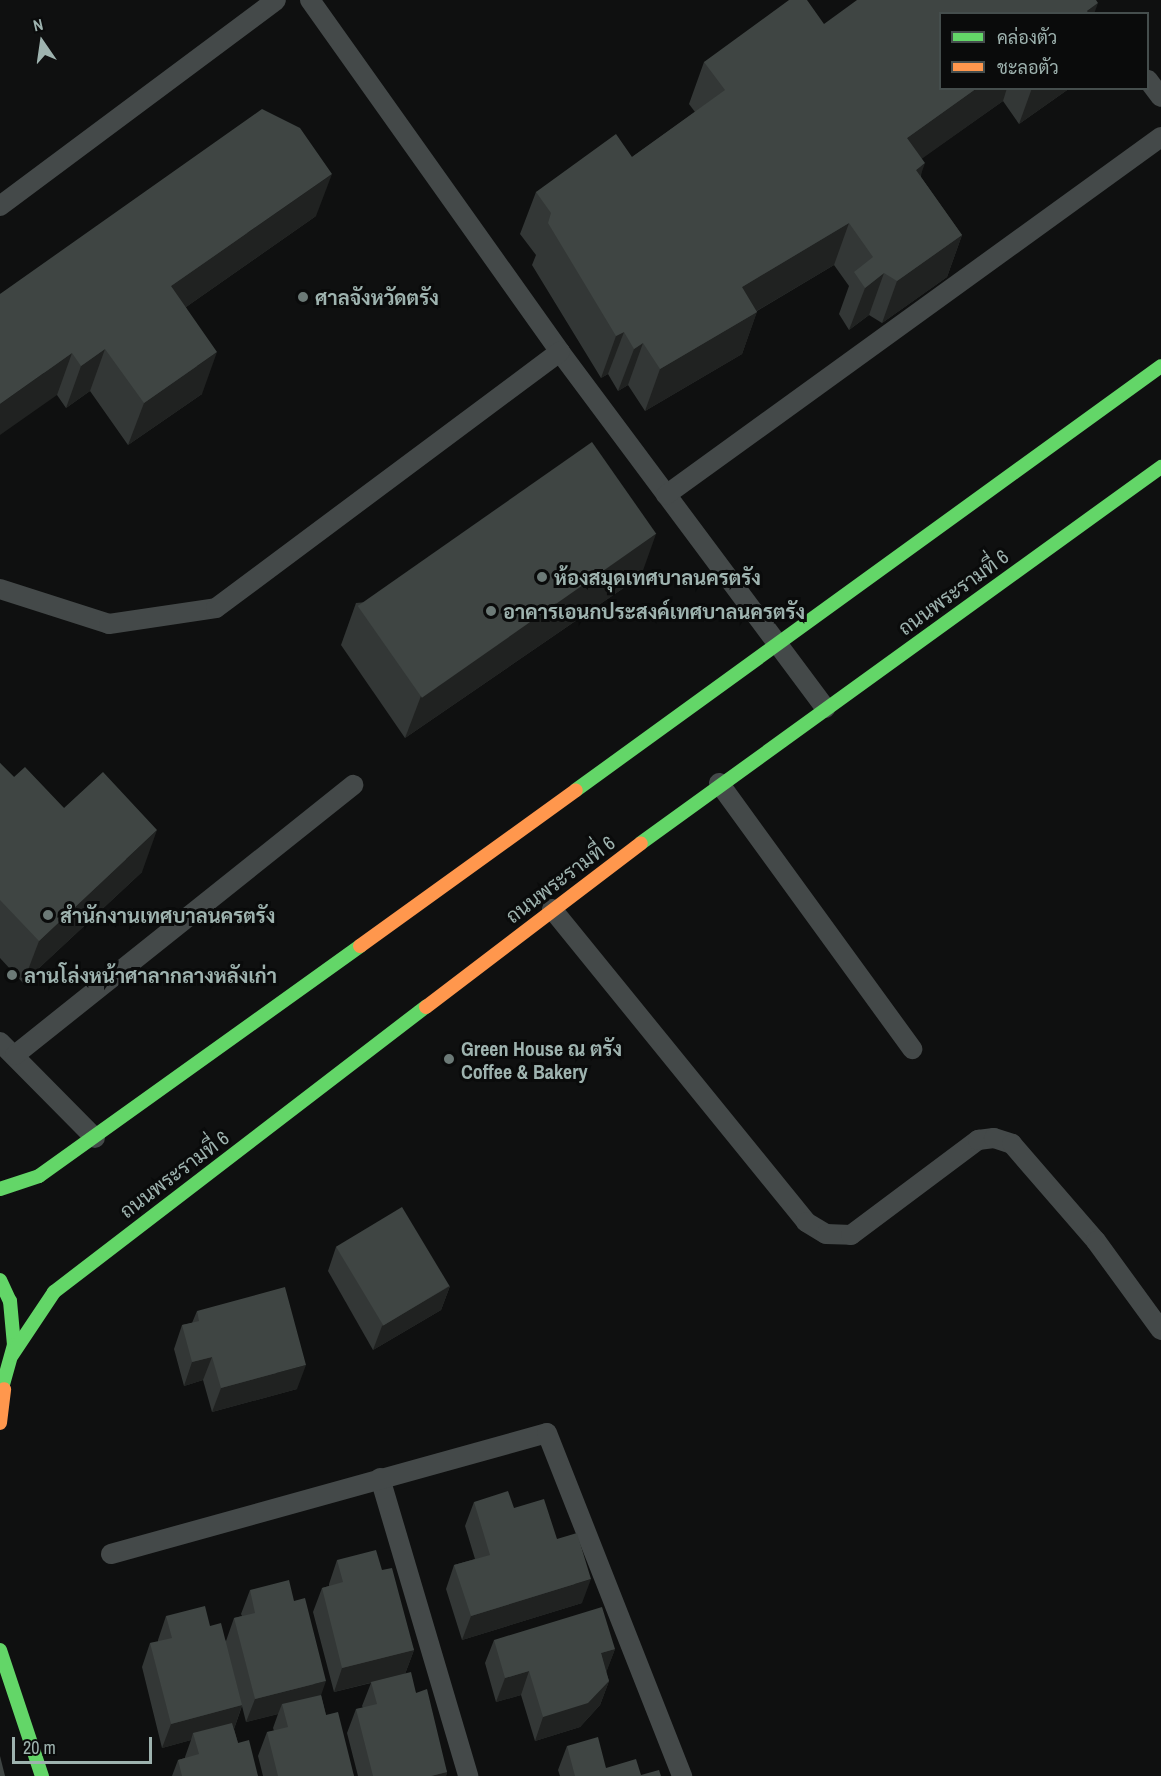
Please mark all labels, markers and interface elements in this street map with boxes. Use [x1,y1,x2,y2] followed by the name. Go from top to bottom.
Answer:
[12,12,72,72] north arrow
[939,12,1149,90] legend
[31,13,45,36] text: N
[997,25,1057,50] text: คล่องตัว
[997,55,1059,80] text: ชะลอตัว
[315,285,439,309] place label: ศาลจังหวัดตรัง
[296,290,310,304] marker: ศาลจังหวัดตรัง
[893,544,1013,640] street label: ถนนพระรามที่ 6
[554,565,761,589] place label: ห้องสมุดเทศบาลนครตรัง
[535,570,549,584] marker: ห้องสมุดเทศบาลนครตรัง
[503,599,805,623] place label: อาคารเอนกประสงค์เทศบาลนครตรัง
[484,604,498,618] marker: อาคารเอนกประสงค์เทศบาลนครตรัง
[501,830,619,928] street label: ถนนพระรามที่ 6
[60,903,275,927] place label: สำนักงานเทศบาลนครตรัง
[41,908,55,922] marker: สำนักงานเทศบาลนครตรัง
[24,963,277,987] place label: ลานโล่งหน้าศาลากลางหลังเก่า
[5,968,19,982] marker: ลานโล่งหน้าศาลากลางหลังเก่า
[461,1036,622,1083] place label: Green House ณ ตรัง Coffee & Bakery
[442,1052,456,1066] marker: Green House ณ ตรัง Coffee & Bakery
[115,1125,233,1223] street label: ถนนพระรามที่ 6
[15,1725,154,1763] scale bar
[23,1735,56,1760] text: 20 m

